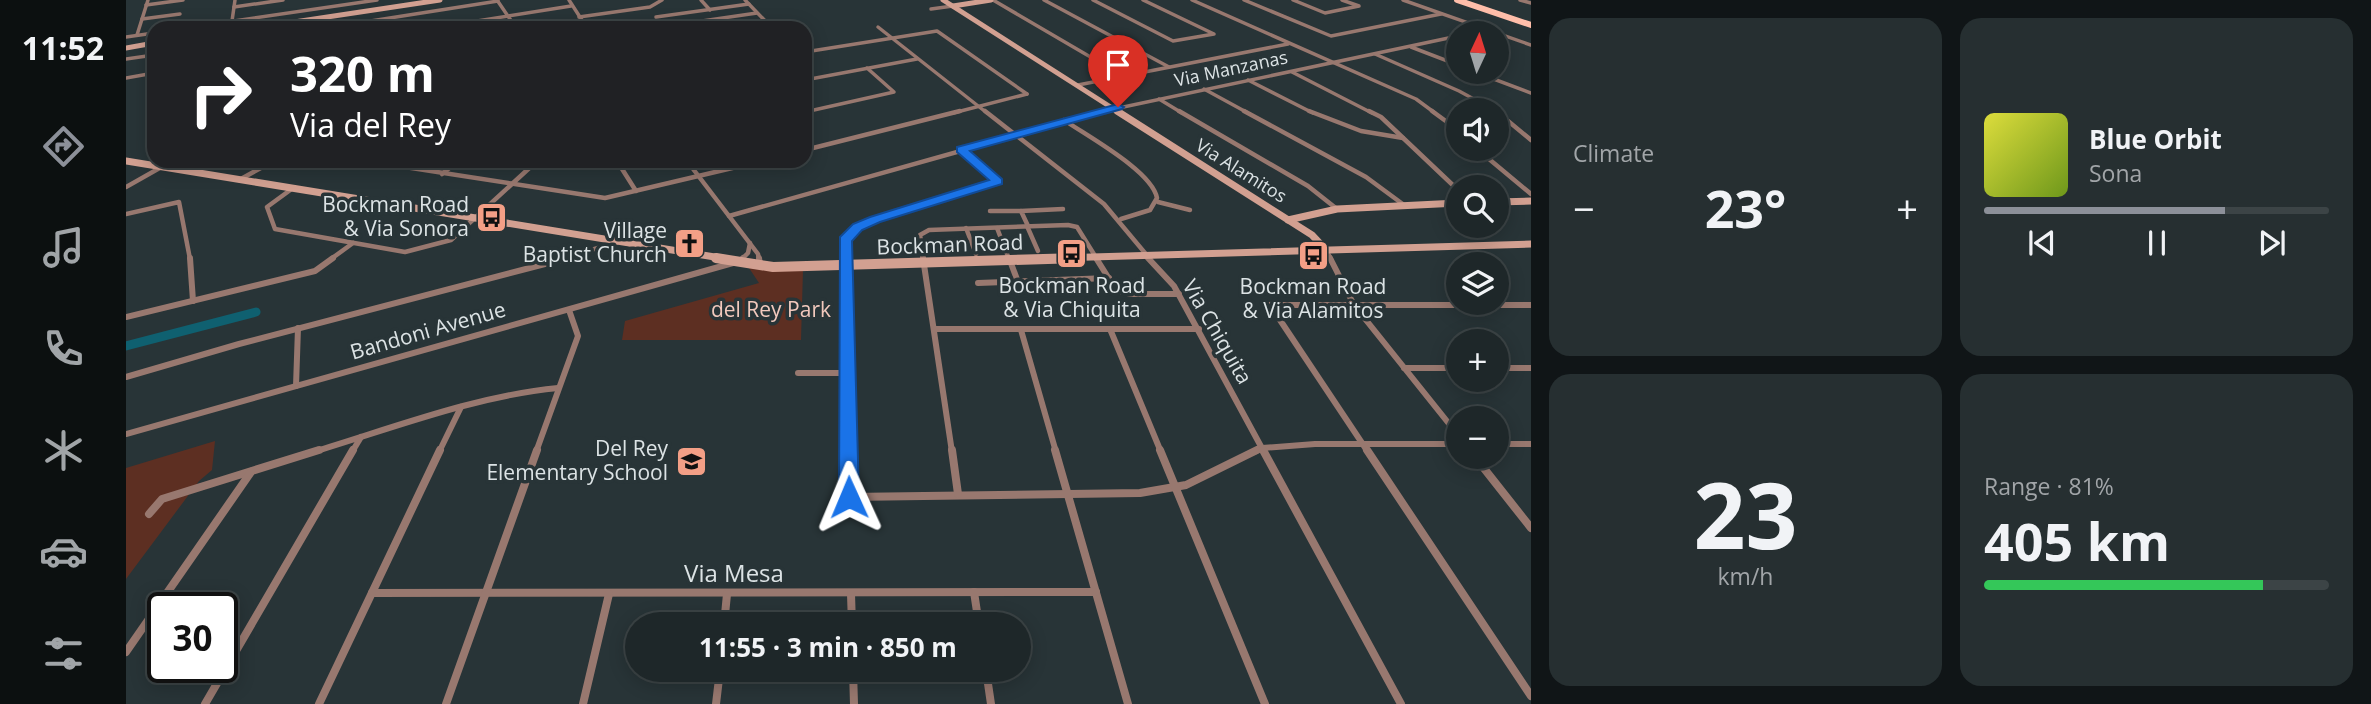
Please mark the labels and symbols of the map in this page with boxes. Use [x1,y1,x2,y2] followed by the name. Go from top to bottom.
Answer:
[1446,21,1508,84] north arrow
[1088,35,1148,107] pin
[1172,44,1290,92] street label: Via Manzanas
[1192,133,1292,208] street label: Via Alamitos
[322,190,469,242] place label: Bockman Road & Via Sonora
[475,200,509,234] bus stop icon: Bockman Road & Via Sonora
[523,216,667,268] place label: Village Baptist Church
[673,226,707,260] church icon: Village Baptist Church
[876,227,1024,261] street label: Bockman Road
[1055,237,1089,271] bus stop icon: Bockman Road & Via Chiquita
[1296,238,1330,272] bus stop icon: Bockman Road & Via Alamitos
[999,271,1145,323] place label: Bockman Road & Via Chiquita
[1240,272,1386,324] place label: Bockman Road & Via Alamitos
[1177,274,1259,389] street label: Via Chiquita
[347,294,509,366] street label: Bandoni Avenue
[711,295,831,323] park label: del Rey Park
[486,434,668,486] place label: Del Rey Elementary School
[674,444,708,478] school or university icon: Del Rey Elementary School
[812,460,886,534] position arrow
[684,556,784,589] street label: Via Mesa
[147,592,238,683] speed limit sign: 30

